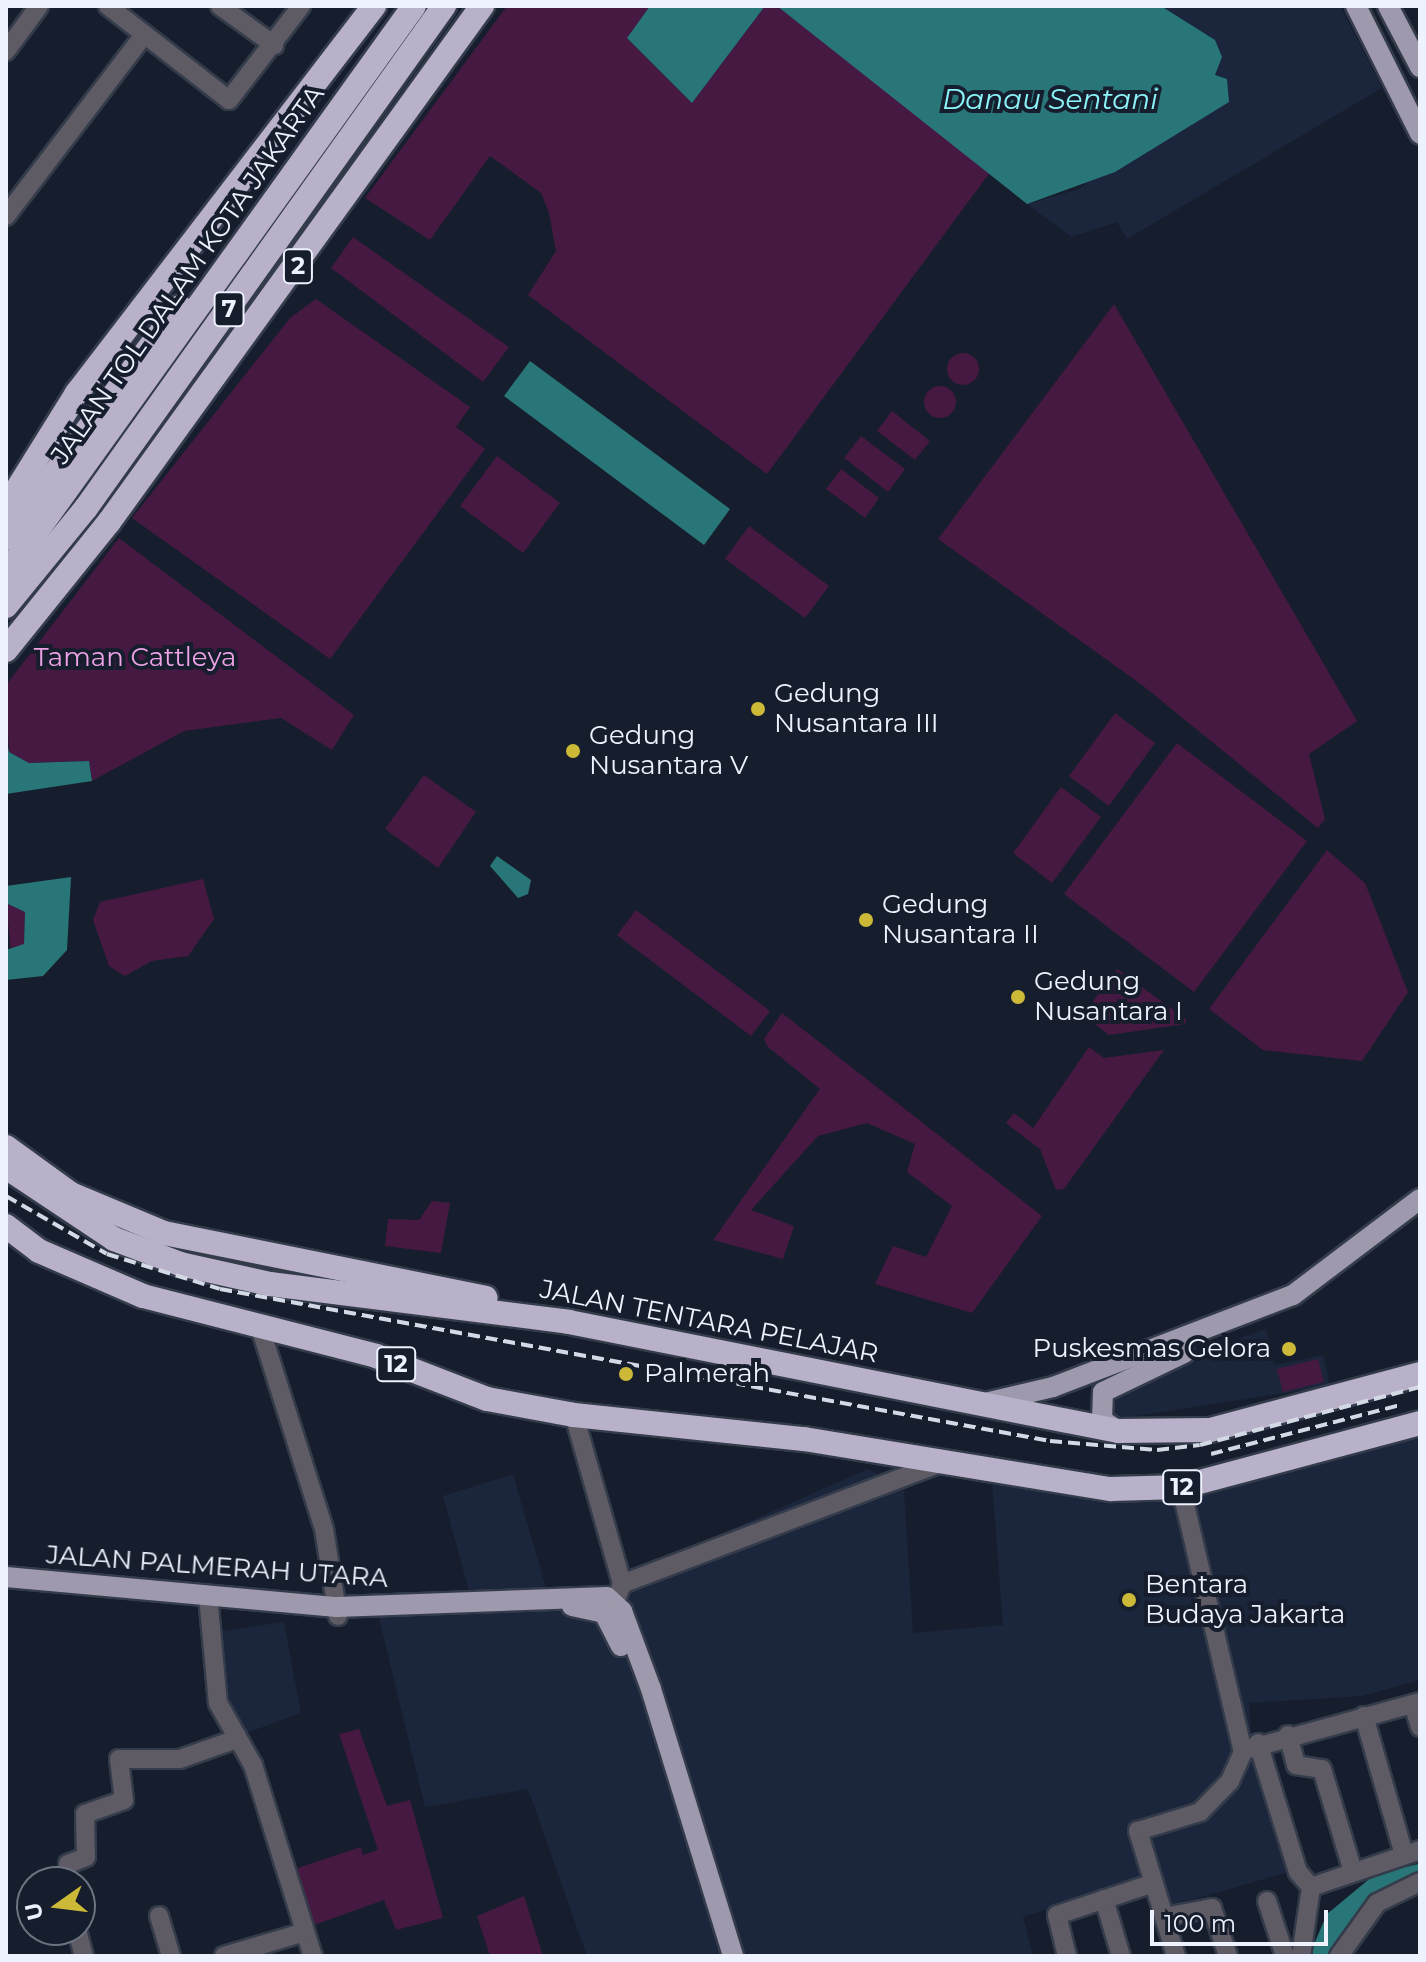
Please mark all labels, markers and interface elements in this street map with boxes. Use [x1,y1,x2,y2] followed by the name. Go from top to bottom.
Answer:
[45,80,331,470] street label: JALAN TOL DALAM KOTA JAKARTA
[942,82,1158,116] water label: Danau Sentani
[282,246,314,286] road number: 2
[213,289,245,329] road number: 7
[34,642,236,674] park label: Taman Cattleya
[774,678,939,740] place label: Gedung Nusantara III
[749,700,767,718] marker: Gedung Nusantara III
[589,720,748,782] place label: Gedung Nusantara V
[564,742,582,760] marker: Gedung Nusantara V
[882,889,1039,950] place label: Gedung Nusantara II
[857,911,875,929] marker: Gedung Nusantara II
[1034,966,1183,1028] place label: Gedung Nusantara I
[1009,988,1027,1006] marker: Gedung Nusantara I
[537,1274,881,1370] street label: JALAN TENTARA PELAJAR
[1033,1333,1271,1365] place label: Puskesmas Gelora
[1278,1338,1300,1360] marker: Puskesmas Gelora
[376,1344,416,1384] road number: 12
[644,1358,770,1390] place label: Palmerah
[615,1363,637,1385] marker: Palmerah
[1162,1467,1202,1507] road number: 12
[45,1539,389,1595] street label: JALAN PALMERAH UTARA
[1145,1569,1345,1630] place label: Bentara Budaya Jakarta
[1120,1591,1138,1609] marker: Bentara Budaya Jakarta
[16,1866,96,1946] north arrow
[1154,1894,1332,1944] scale bar
[19,1900,49,1923] text: U
[1164,1909,1236,1938] text: 100 m

